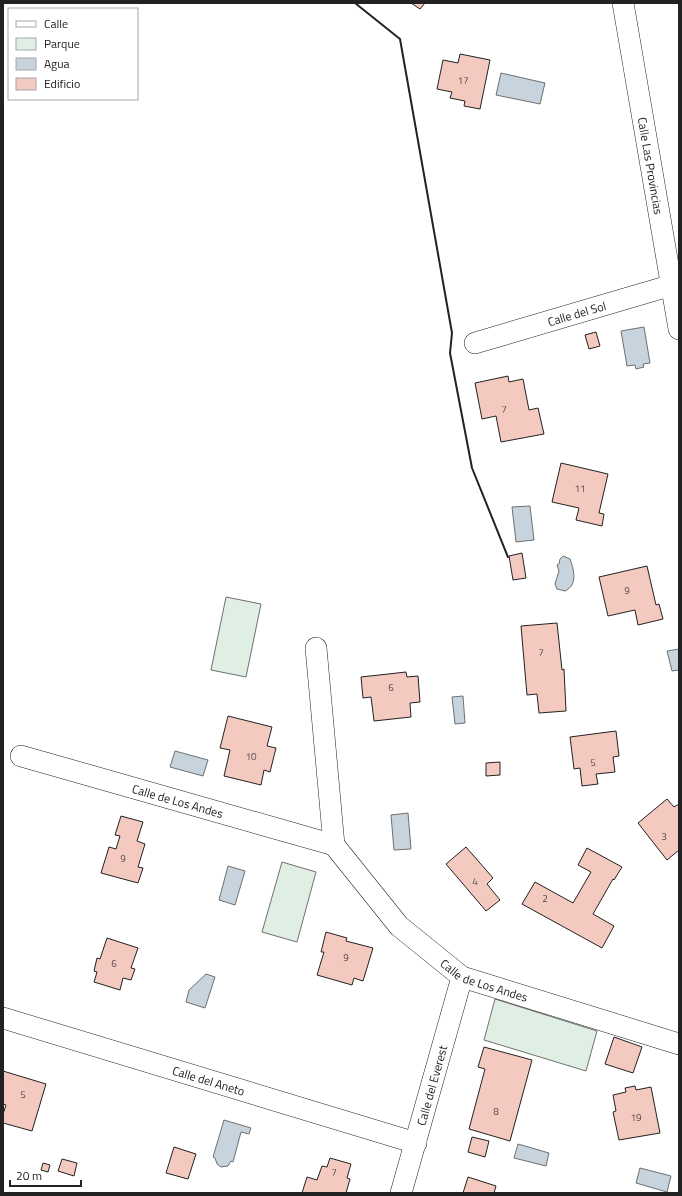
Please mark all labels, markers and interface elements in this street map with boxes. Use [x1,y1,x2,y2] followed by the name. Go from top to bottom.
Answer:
[8,8,138,100] legend
[44,14,68,33] text: Calle
[44,34,80,53] text: Parque
[44,54,70,73] text: Agua
[457,73,469,88] house number: 17
[44,74,80,93] text: Edificio
[633,115,669,216] street label: Calle Las Provincias
[545,295,608,331] street label: Calle del Sol
[501,402,507,417] house number: 7
[574,481,586,496] house number: 11
[624,583,630,598] house number: 9
[538,645,544,660] house number: 7
[388,680,394,695] house number: 6
[245,749,257,764] house number: 10
[590,755,596,770] house number: 5
[130,779,226,823] street label: Calle de Los Andes
[661,829,667,844] house number: 3
[120,851,126,866] house number: 9
[472,874,478,889] house number: 4
[542,891,548,906] house number: 2
[343,950,349,965] house number: 9
[436,954,531,1006] street label: Calle de Los Andes
[111,956,117,971] house number: 6
[411,1042,452,1128] street label: Calle del Everest
[170,1060,247,1100] street label: Calle del Aneto
[20,1087,26,1102] house number: 5
[493,1104,499,1119] house number: 8
[630,1110,642,1125] house number: 19
[10,1162,81,1188] scale bar
[331,1165,337,1180] house number: 7
[16,1166,42,1185] text: 20 m

